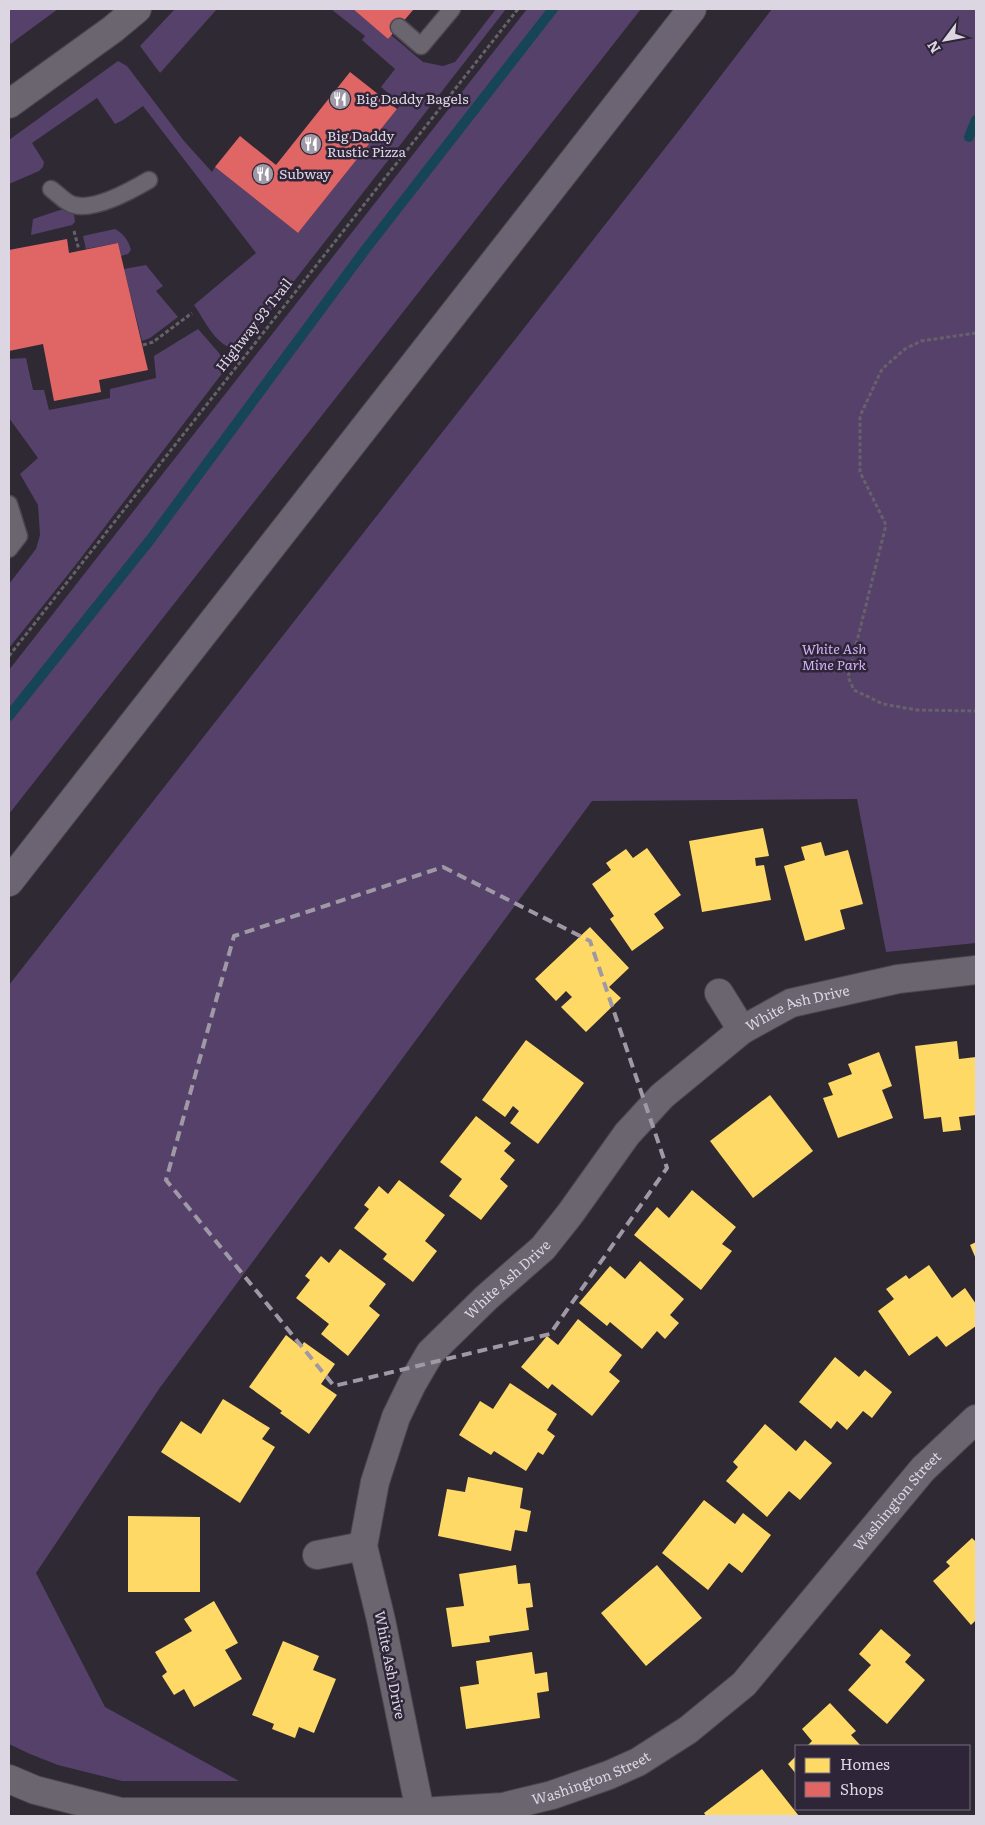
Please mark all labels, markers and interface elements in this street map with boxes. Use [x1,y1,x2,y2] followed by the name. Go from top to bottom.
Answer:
[920,15,970,65] north arrow
[921,37,945,58] text: N
[328,87,352,111] restaurant icon: Big Daddy Bagels
[356,88,468,108] place label: Big Daddy Bagels
[327,125,406,161] place label: Big Daddy Rustic Pizza
[299,132,323,156] restaurant icon: Big Daddy Rustic Pizza
[251,162,275,186] restaurant icon: Subway
[279,163,332,183] place label: Subway
[210,273,296,375] street label: Highway 93 Trail
[802,638,867,674] park label: White Ash Mine Park
[741,979,851,1035] street label: White Ash Drive
[459,1235,555,1323] street label: White Ash Drive
[848,1446,945,1555] street label: Washington Street
[371,1609,411,1721] street label: White Ash Drive
[795,1745,970,1810] legend
[530,1746,654,1809] street label: Washington Street
[840,1752,890,1775] text: Homes
[840,1777,883,1800] text: Shops

